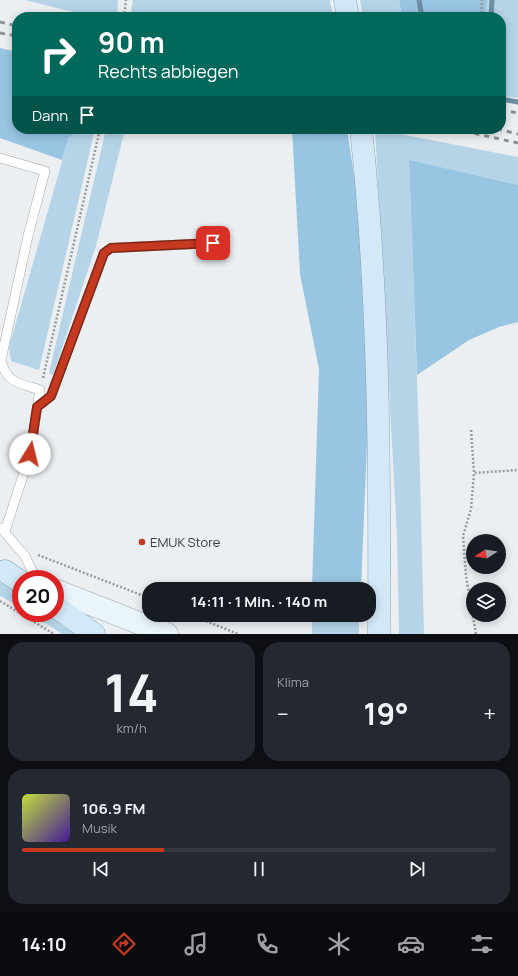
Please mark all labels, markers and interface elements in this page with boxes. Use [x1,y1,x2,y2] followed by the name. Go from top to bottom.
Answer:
[98,23,165,61] text: 90 m
[32,28,84,80] icon: right
[98,59,238,83] text: Rechts abbiegen
[76,104,98,126] icon: arrive
[32,105,68,126] text: Dann
[196,226,230,260] pin
[202,232,224,254] icon: arrive
[9,433,51,475] position arrow
[150,533,221,551] place label: EMUK Store
[466,534,506,574] north arrow
[466,534,506,622] map controls
[137,537,147,547] marker: EMUK Store
[12,570,64,622] speed limit sign: 20
[466,582,506,622] button: layers
[191,591,327,612] text: 14:11 · 1 Min. · 140 m
[104,657,159,728] text: 14
[277,673,309,691] text: Klima
[363,693,409,734] text: 19°
[277,699,289,729] text: −
[483,699,496,729] text: +
[116,719,147,737] text: km/h
[82,798,145,819] text: 106.9 FM
[82,819,117,837] text: Musik
[90,858,112,880] icon: previous
[248,858,270,880] icon: pause
[406,858,428,880] icon: next
[110,930,138,958] icon: directions
[182,930,210,958] icon: music
[253,930,281,958] icon: phone
[325,930,353,958] icon: climate
[397,930,425,958] icon: car
[468,930,496,958] icon: filters
[22,932,67,956] text: 14:10

